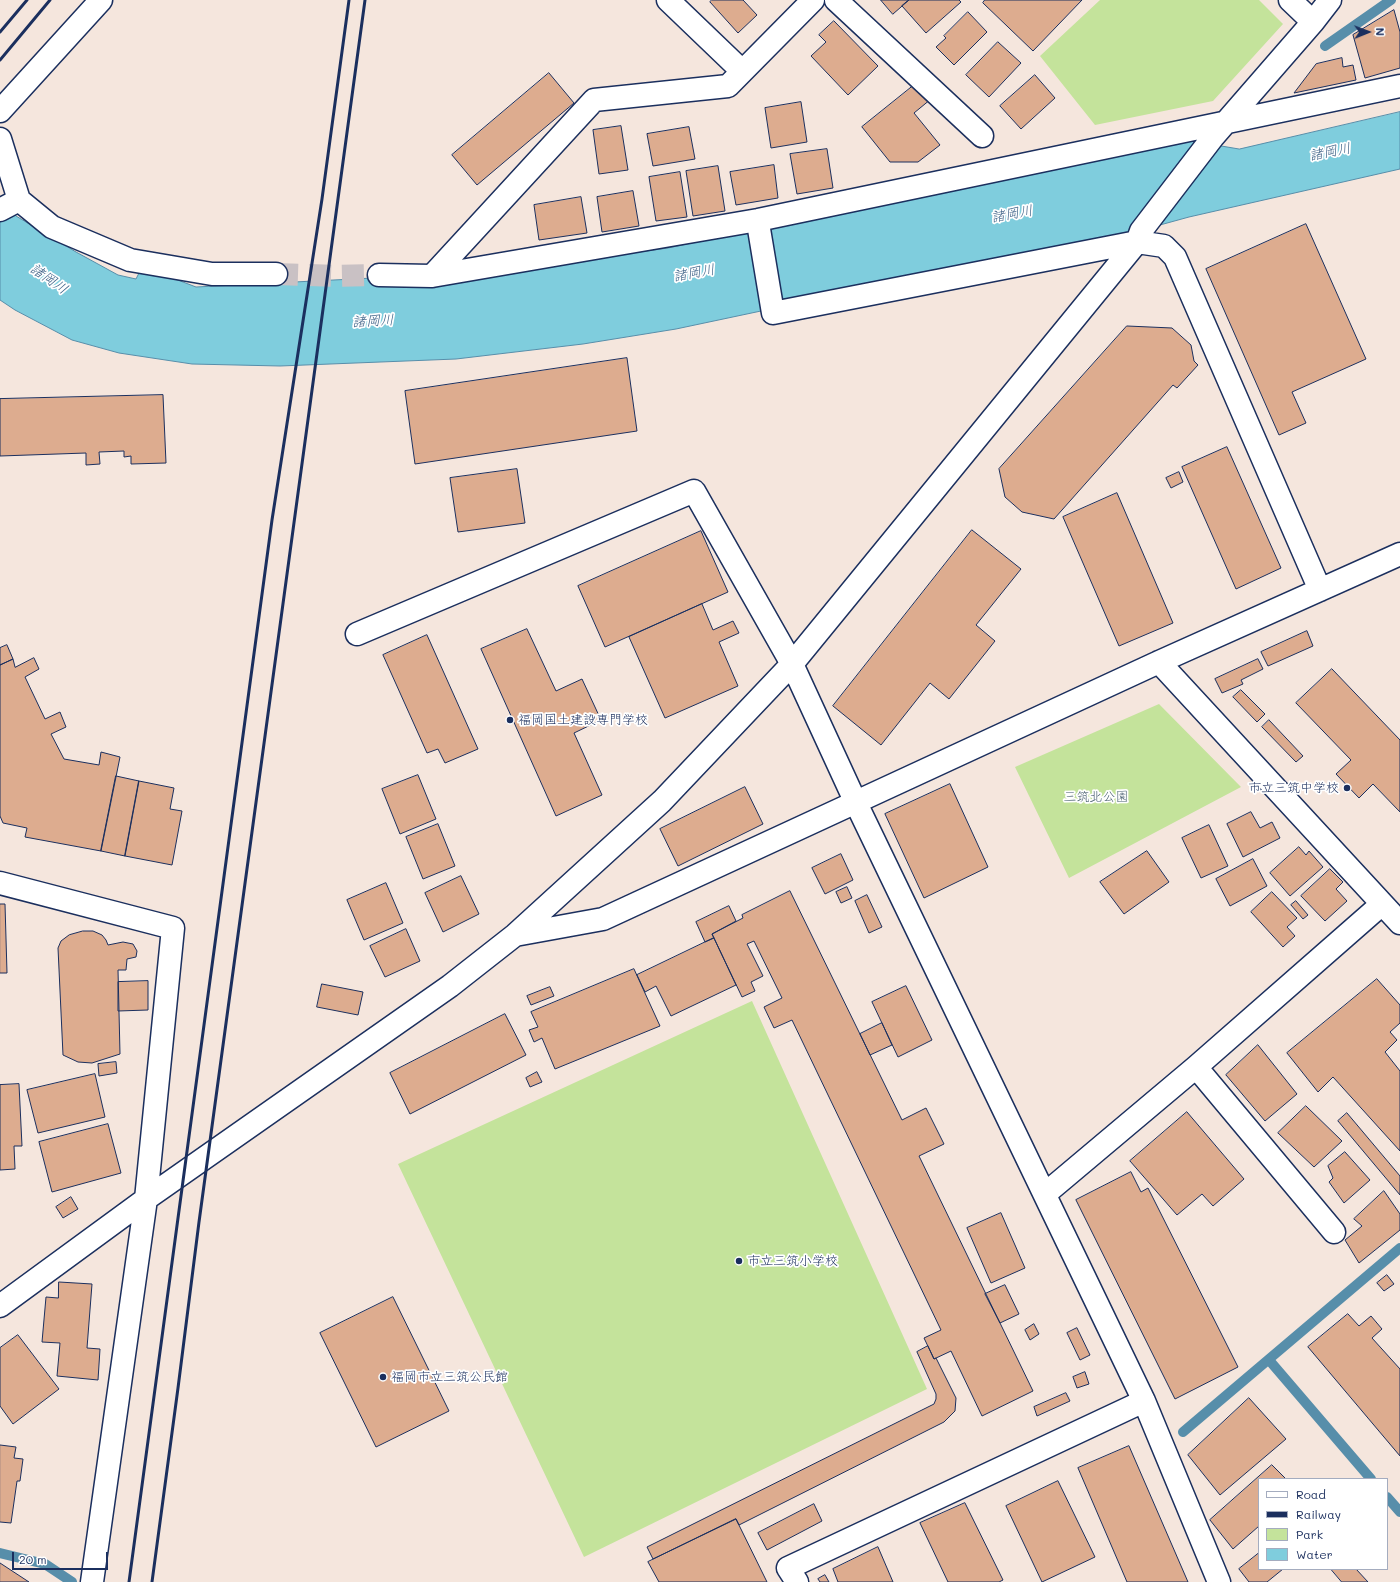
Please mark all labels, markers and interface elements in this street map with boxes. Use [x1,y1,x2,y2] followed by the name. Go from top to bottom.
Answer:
[1348,12,1388,52] north arrow
[1373,27,1388,36] text: N
[1308,140,1352,164] water label: 諸岡川
[990,202,1034,226] water label: 諸岡川
[27,260,71,298] water label: 諸岡川
[672,261,716,285] water label: 諸岡川
[352,312,394,330] water label: 諸岡川
[518,712,648,728] place label: 福岡国土建設専門学校
[505,715,515,725] marker: 福岡国土建設専門学校
[1248,780,1339,796] place label: 市立三筑中学校
[1342,783,1352,793] marker: 市立三筑中学校
[1064,789,1128,805] park label: 三筑北公園
[747,1253,838,1269] place label: 市立三筑小学校
[734,1256,744,1266] marker: 市立三筑小学校
[391,1369,508,1385] place label: 福岡市立三筑公民館
[378,1372,388,1382] marker: 福岡市立三筑公民館
[1258,1478,1388,1570] legend
[1296,1486,1326,1502] text: Road
[1296,1506,1341,1522] text: Railway
[1296,1526,1323,1542] text: Park
[14,1544,110,1570] scale bar
[1296,1546,1333,1562] text: Water
[19,1551,47,1567] text: 20 m

